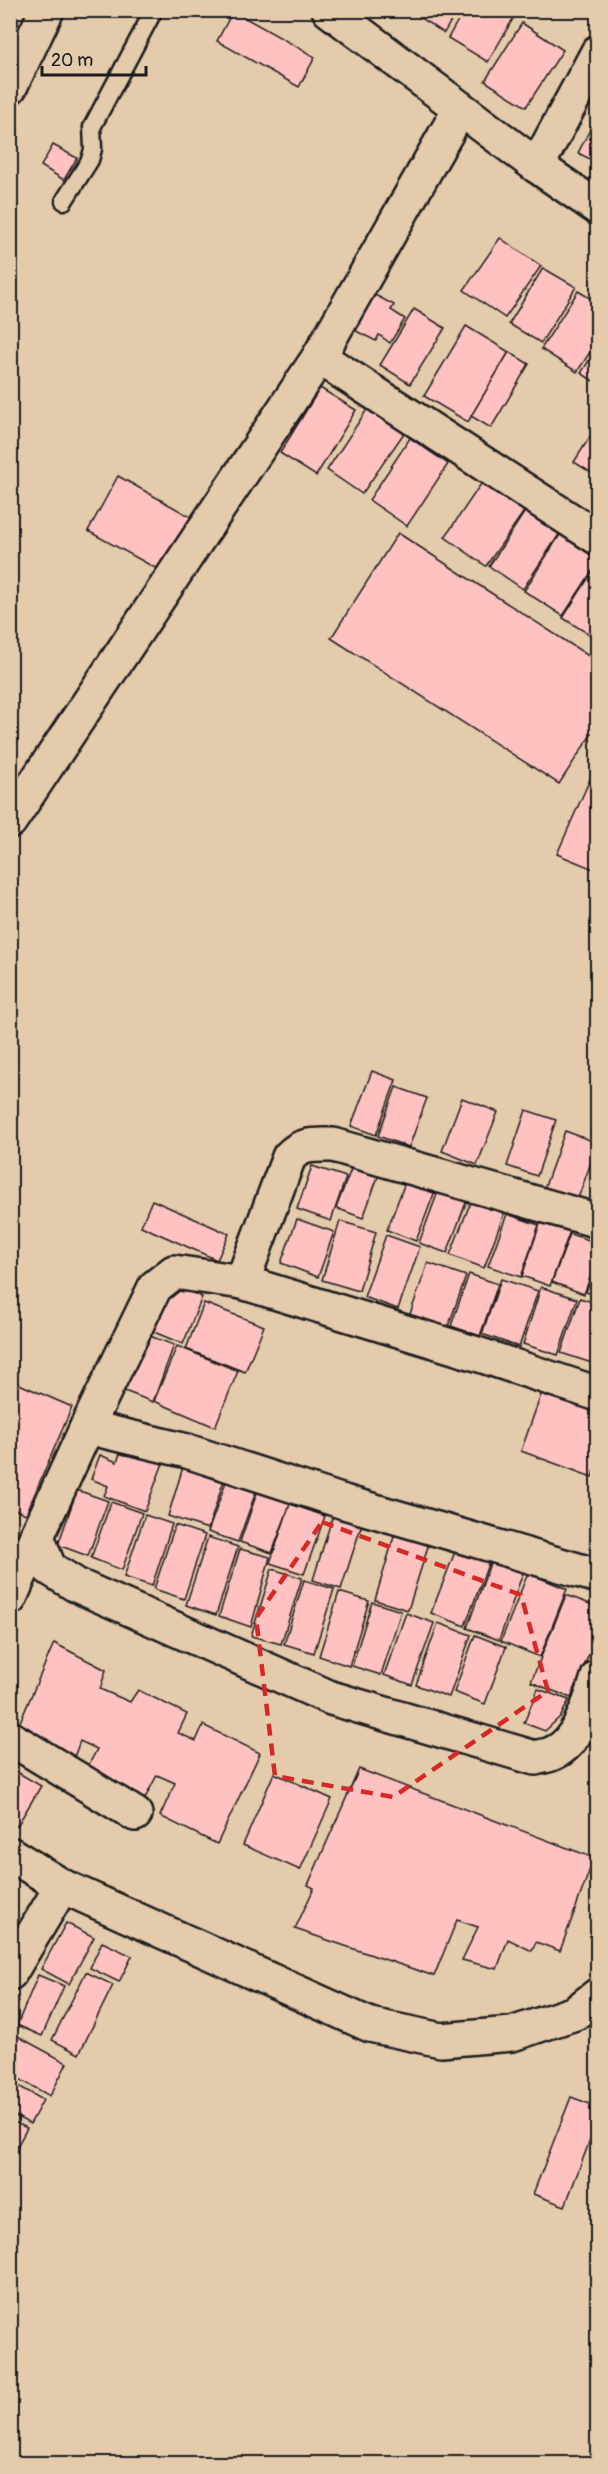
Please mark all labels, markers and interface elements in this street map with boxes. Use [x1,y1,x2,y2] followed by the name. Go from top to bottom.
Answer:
[42,39,146,77] scale bar
[51,49,93,72] text: 20 m

